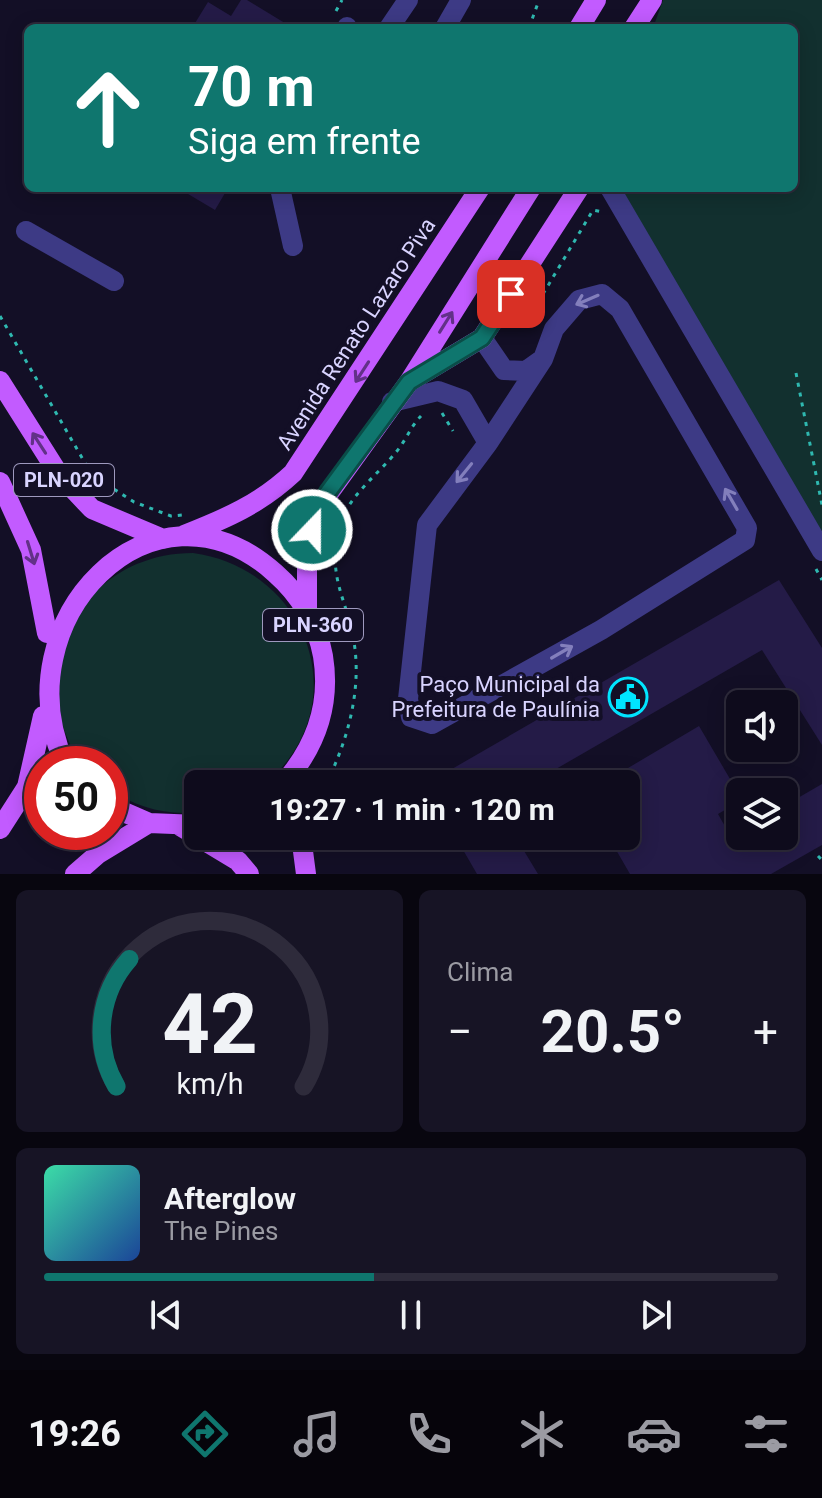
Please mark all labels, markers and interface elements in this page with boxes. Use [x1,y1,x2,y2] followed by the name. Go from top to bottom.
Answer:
[188,54,315,120] text: 70 m
[56,56,160,160] icon: ahead
[188,121,421,163] text: Siga em frente
[272,213,440,455] street label: Avenida Renato Lazaro Piva
[477,260,545,328] pin
[489,272,533,316] icon: arrive
[576,293,600,308] one-way arrow
[439,311,455,334] one-way arrow
[354,360,370,382] one-way arrow
[31,433,48,455] one-way arrow
[456,462,474,483] one-way arrow
[14,464,114,496] road number: PLN-020
[270,488,354,572] position arrow
[723,488,738,512] one-way arrow
[24,541,39,566] one-way arrow
[263,609,363,641] road number: PLN-360
[550,644,573,660] one-way arrow
[391,672,600,722] place label: Paço Municipal da Prefeitura de Paulínia
[607,676,649,718] public building icon: Paço Municipal da Prefeitura de Paulínia
[726,690,798,850] map controls
[726,690,798,762] button: sound
[24,746,128,850] speed limit sign: 50
[726,778,798,850] button: layers
[269,792,555,827] text: 19:27 · 1 min · 120 m
[447,957,514,987] text: Clima
[162,976,257,1073] text: 42
[541,996,685,1067] text: 20.5°
[447,1006,472,1058] text: −
[753,1006,778,1058] text: +
[176,1067,243,1101] text: km/h
[164,1181,296,1216] text: Afterglow
[164,1216,278,1246] text: The Pines
[144,1293,188,1337] icon: previous
[389,1293,433,1337] icon: pause
[634,1293,678,1337] icon: next
[177,1406,233,1462] icon: directions
[289,1406,345,1462] icon: music
[401,1406,457,1462] icon: phone
[514,1406,570,1462] icon: climate
[626,1406,682,1462] icon: car
[738,1406,794,1462] icon: filters
[28,1413,121,1455] text: 19:26

